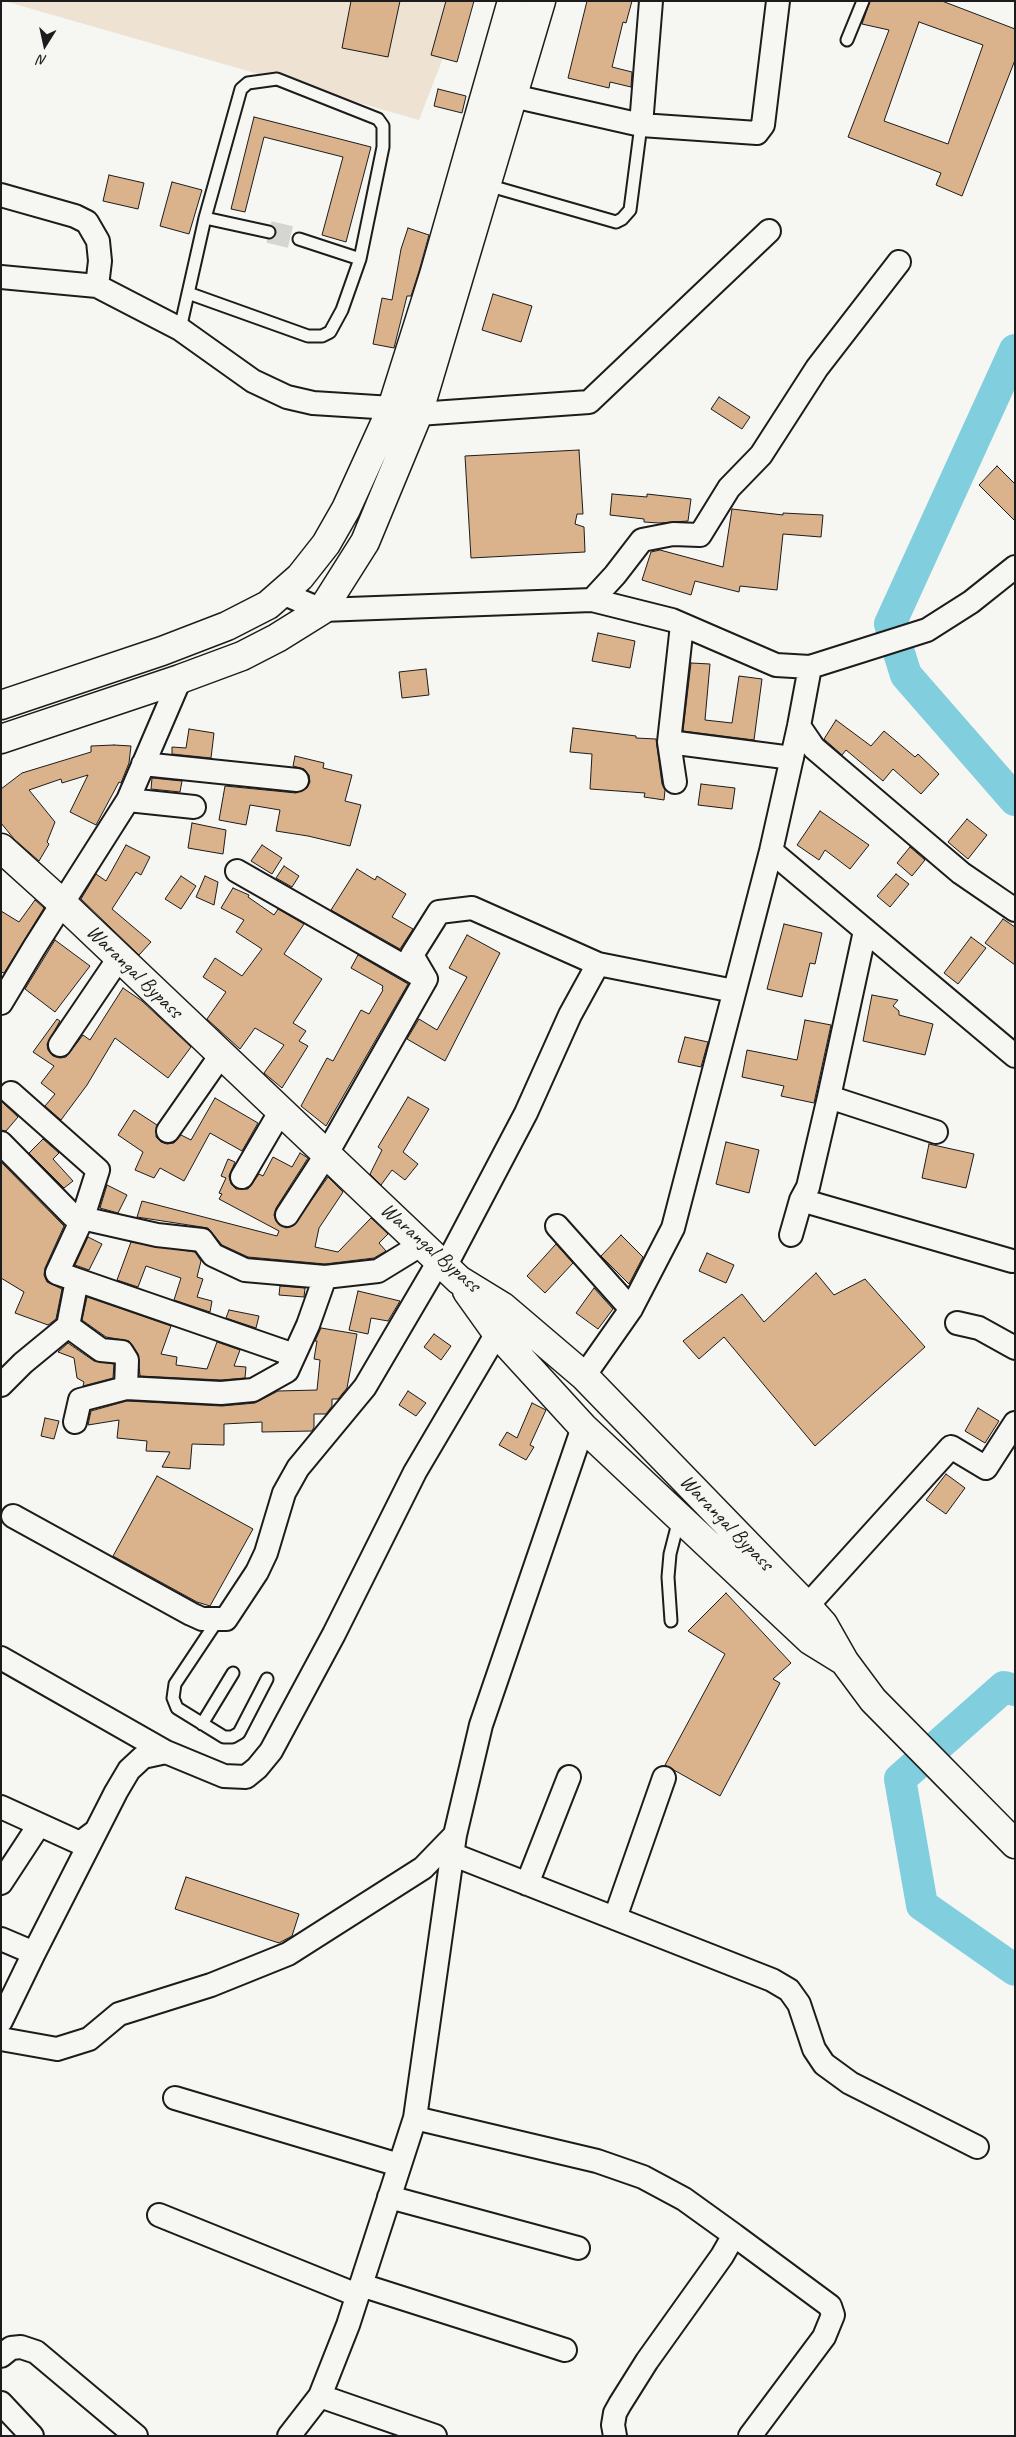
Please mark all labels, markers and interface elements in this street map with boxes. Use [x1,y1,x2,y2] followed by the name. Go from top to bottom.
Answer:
[20,20,70,70] north arrow
[37,51,48,69] text: N
[81,920,187,1024] street label: Warangal Bypass
[375,1198,485,1298] street label: Warangal Bypass
[674,1470,778,1576] street label: Warangal Bypass

